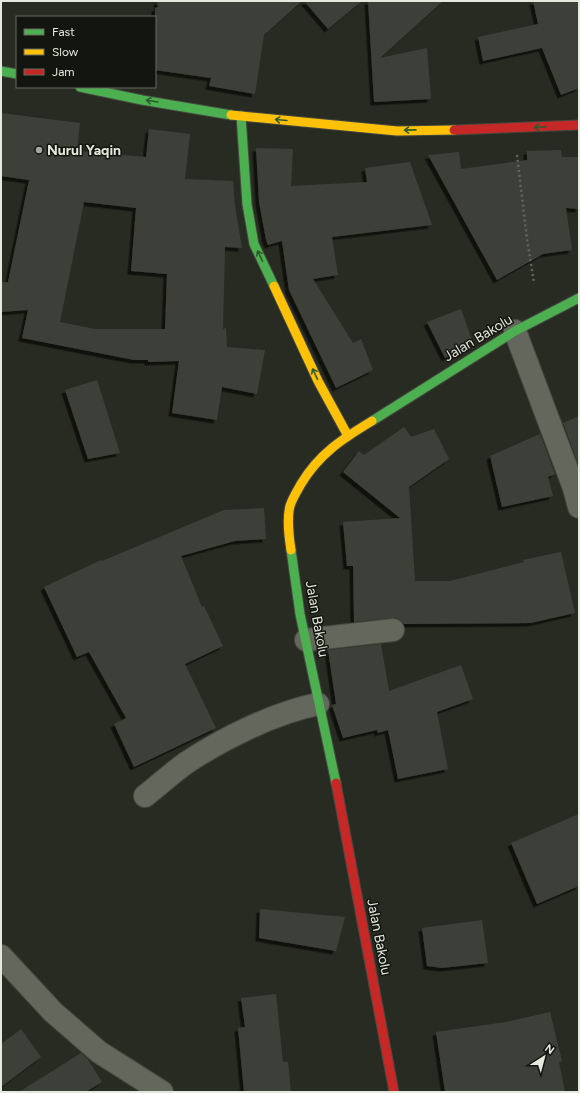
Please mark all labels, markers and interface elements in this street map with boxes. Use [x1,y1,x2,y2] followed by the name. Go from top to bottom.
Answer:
[16,16,156,88] legend
[52,25,75,39] text: Fast
[52,45,79,59] text: Slow
[52,65,75,79] text: Jam
[146,97,159,105] one-way arrow
[275,116,288,124] one-way arrow
[534,123,547,130] one-way arrow
[404,127,417,134] one-way arrow
[47,142,121,159] place label: Nurul Yaqin
[34,145,44,155] marker: Nurul Yaqin
[256,251,263,263] one-way arrow
[441,311,515,365] street label: Jalan Bakolu
[311,369,318,381] one-way arrow
[302,580,332,658] street label: Jalan Bakolu
[363,897,395,977] street label: Jalan Bakolu
[524,1037,564,1077] north arrow
[542,1042,557,1057] text: N

